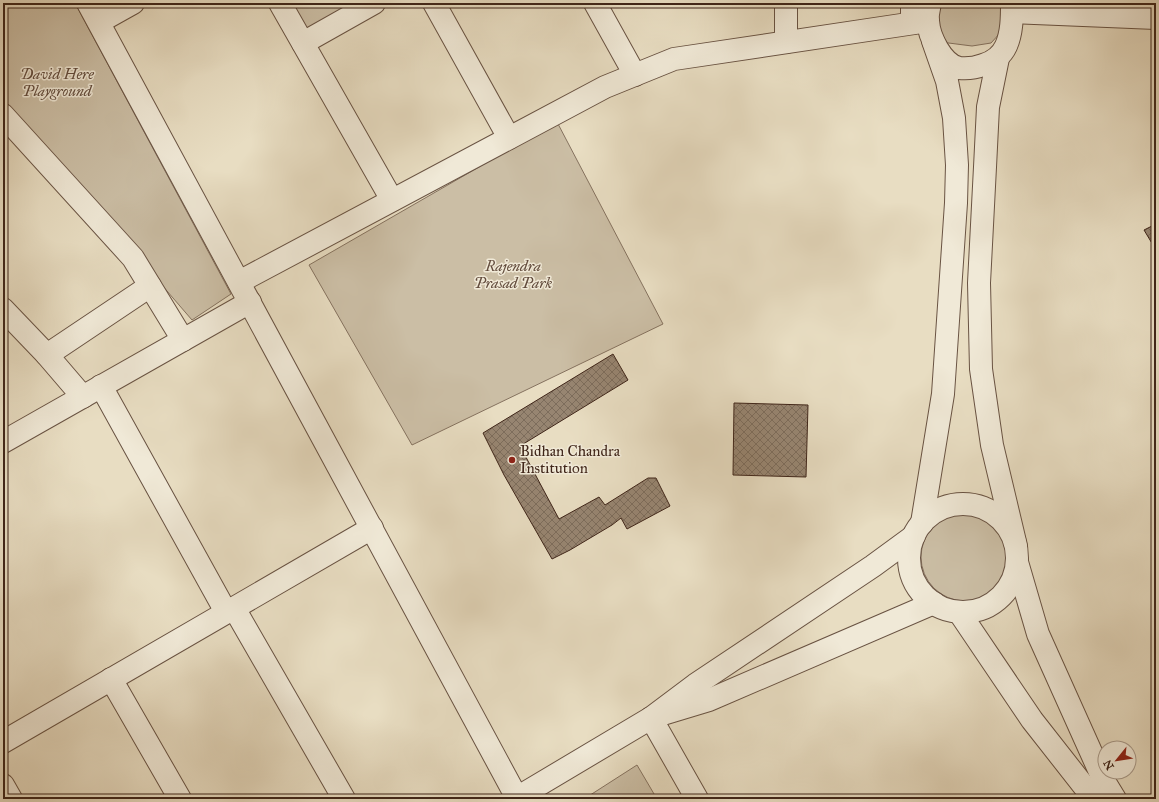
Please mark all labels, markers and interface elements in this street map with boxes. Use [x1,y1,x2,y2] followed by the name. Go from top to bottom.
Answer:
[20,65,94,100] park label: David Here Playground
[474,257,552,292] park label: Rajendra Prasad Park
[520,442,621,477] place label: Bidhan Chandra Institution
[507,455,517,465] marker: Bidhan Chandra Institution
[1097,740,1137,780] north arrow
[1100,757,1117,772] text: N

